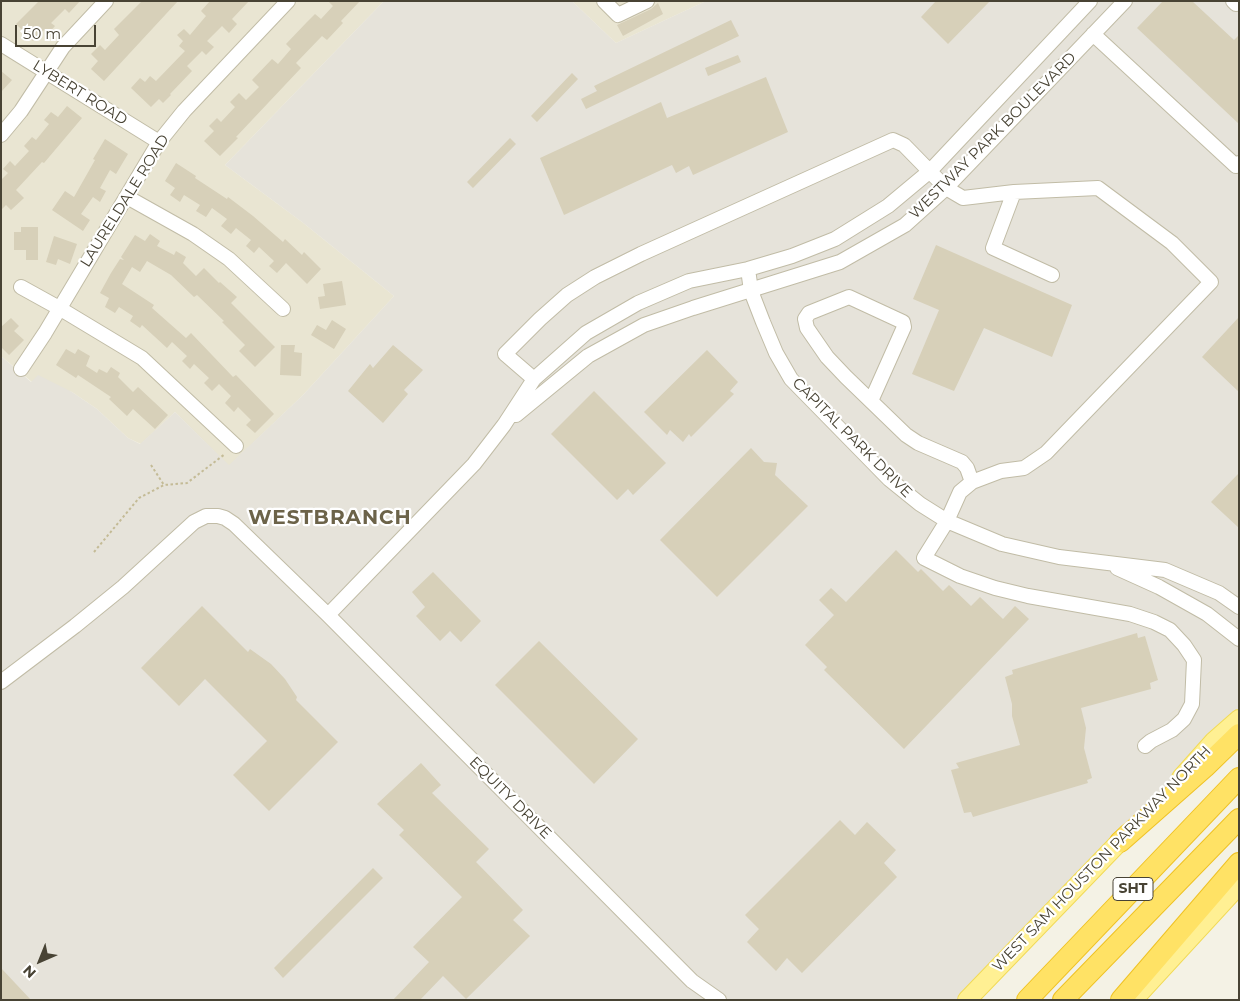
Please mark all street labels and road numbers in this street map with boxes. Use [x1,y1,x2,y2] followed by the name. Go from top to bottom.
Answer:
[906,49,1080,223] street label: WESTWAY PARK BOULEVARD
[29,57,131,129] street label: LYBERT ROAD
[77,131,173,271] street label: LAURELDALE ROAD
[788,374,916,502] street label: CAPITAL PARK DRIVE
[989,742,1215,976] street label: WEST SAM HOUSTON PARKWAY NORTH
[465,753,555,843] street label: EQUITY DRIVE
[1113,878,1153,901] road number: SHT

